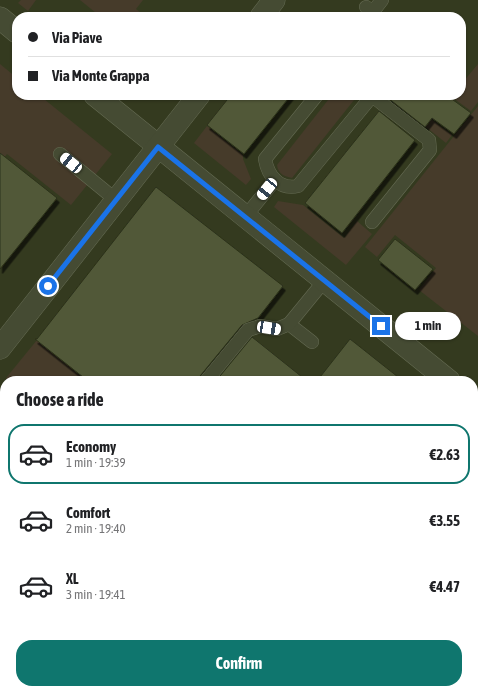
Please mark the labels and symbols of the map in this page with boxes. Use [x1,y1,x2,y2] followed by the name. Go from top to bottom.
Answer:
[58,151,84,175] car
[255,176,279,202] car
[39,277,57,295] route start
[395,312,461,340] callout: 1 min
[372,317,390,335] route end
[256,320,282,336] car

